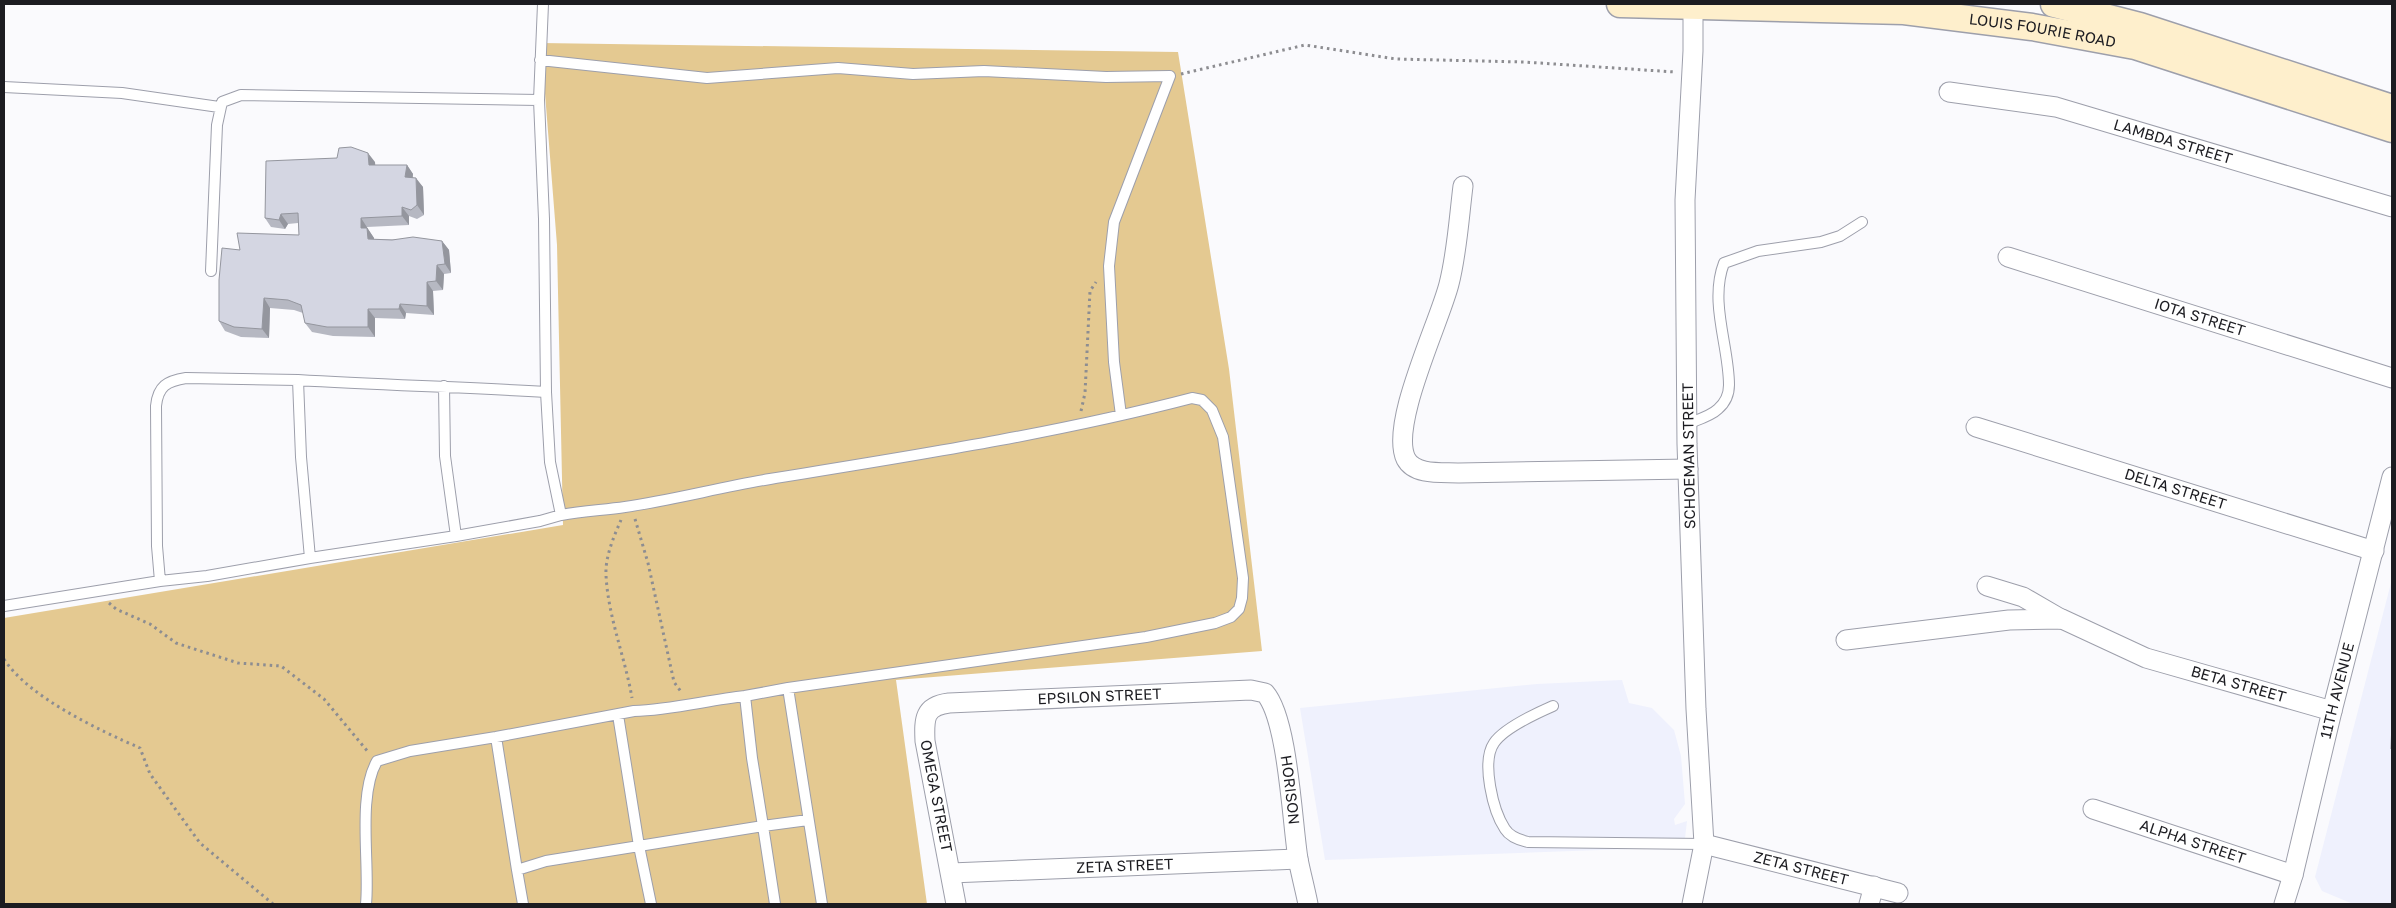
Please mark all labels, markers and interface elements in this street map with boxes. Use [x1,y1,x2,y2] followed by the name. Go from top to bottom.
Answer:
[1968,9,2118,50] street label: LOUIS FOURIE ROAD
[2112,115,2235,167] street label: LAMBDA STREET
[2152,294,2248,339] street label: IOTA STREET
[1678,383,1698,529] street label: SCHOEMAN STREET
[2123,464,2229,513] street label: DELTA STREET
[2316,640,2357,740] street label: 11TH AVENUE
[2189,661,2288,705] street label: BETA STREET
[1037,684,1162,707] street label: EPSILON STREET
[917,738,957,853] street label: OMEGA STREET
[1278,754,1304,825] street label: HORISON
[2138,815,2248,867] street label: ALPHA STREET
[1752,847,1850,888] street label: ZETA STREET
[1076,854,1174,876] street label: ZETA STREET

